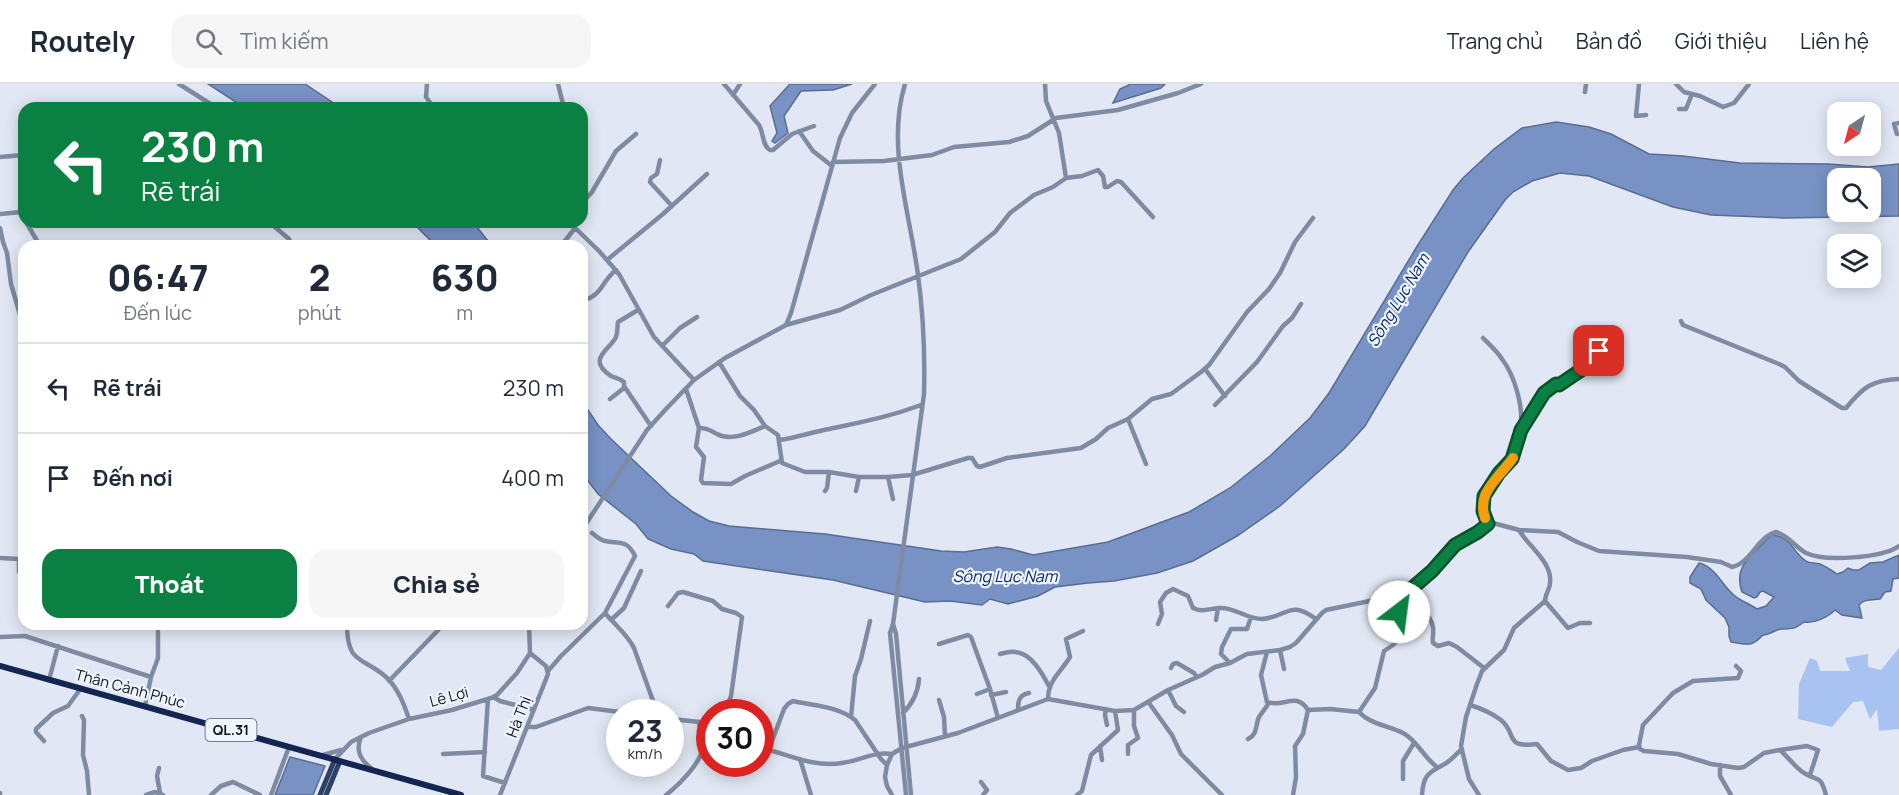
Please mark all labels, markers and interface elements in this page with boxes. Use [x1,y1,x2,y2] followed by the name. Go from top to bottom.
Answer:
[171,14,591,68] search box
[30,22,135,60] text: Routely
[192,25,225,58] icon: search
[240,26,329,56] text: Tìm kiếm
[1447,27,1543,55] text: Trang chủ
[1576,27,1642,55] text: Bản đồ
[1675,27,1767,55] text: Giới thiệu
[1800,27,1869,55] text: Liên hệ
[1827,102,1881,156] north arrow
[1827,102,1881,288] map controls
[141,117,264,175] text: 230 m
[42,126,120,204] icon: left
[1827,168,1881,222] button: search
[141,172,221,209] text: Rẽ trái
[1827,234,1881,288] button: layers
[1362,248,1435,351] water label: Sông Lục Nam
[107,253,209,302] text: 06:47
[309,253,331,302] text: 2
[431,253,499,302] text: 630
[124,299,192,326] text: Đến lúc
[298,299,341,326] text: phút
[456,299,473,326] text: m
[1573,325,1624,376] pin
[1582,334,1615,367] icon: arrive
[42,372,75,405] icon: left
[93,373,162,403] text: Rẽ trái
[503,373,564,403] text: 230 m
[42,462,75,495] icon: arrive
[93,463,173,493] text: Đến nơi
[501,463,564,493] text: 400 m
[42,549,297,618] button: Thoát
[309,549,564,618] button: Chia sẻ
[953,565,1059,587] water label: Sông Lục Nam
[1367,580,1431,644] position arrow
[73,664,188,713] street label: Thân Cảnh Phúc
[427,681,471,712] street label: Lê Lợi
[501,693,536,741] street label: Hà Thị
[696,699,774,777] speed limit sign: 30
[627,710,663,751] text: 23
[206,719,256,741] road number: QL.31
[628,743,662,764] text: km/h

